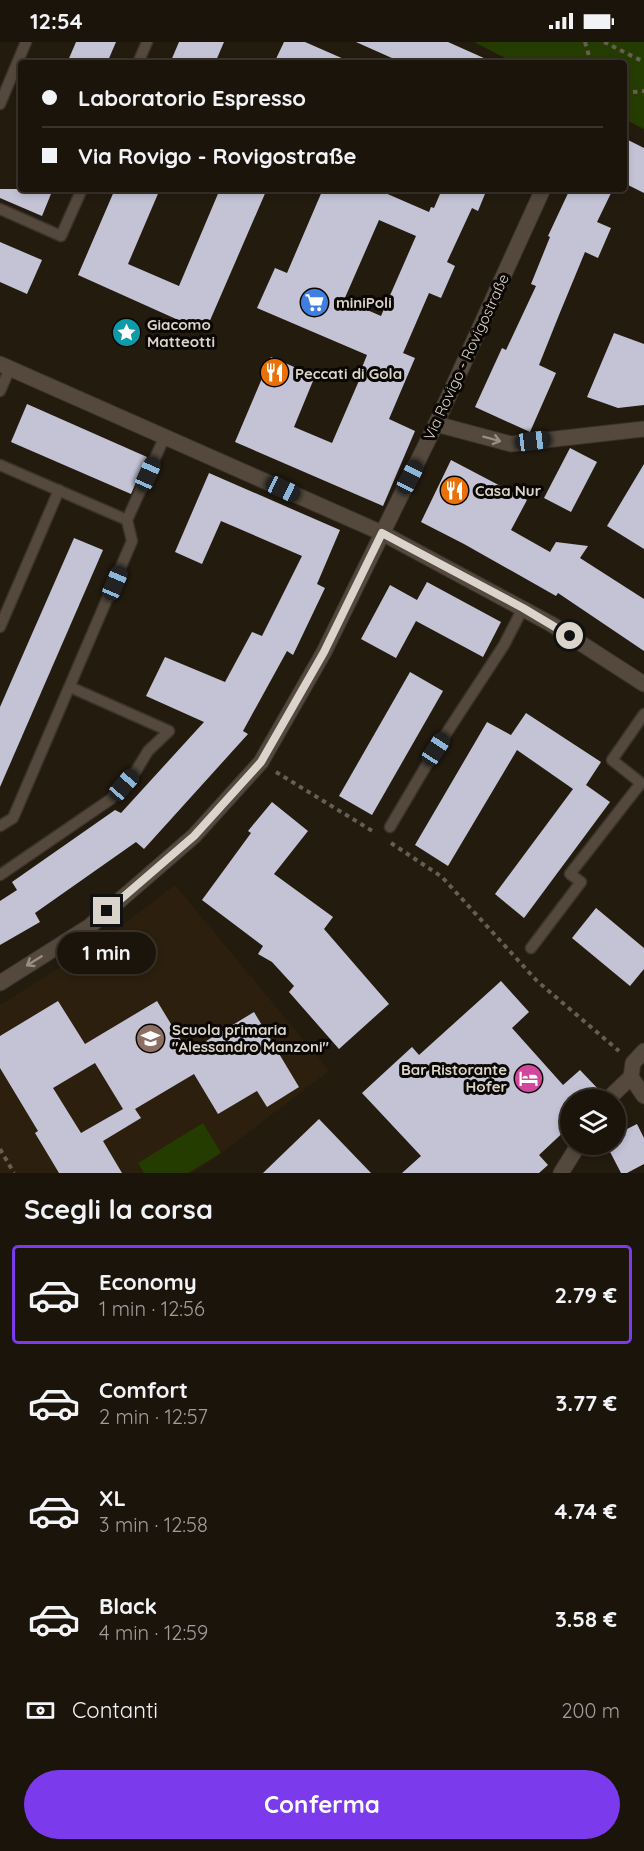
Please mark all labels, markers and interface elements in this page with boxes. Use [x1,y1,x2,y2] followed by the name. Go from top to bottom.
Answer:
[30,7,83,35] text: 12:54
[78,84,306,112] text: Laboratorio Espresso
[78,142,356,170] text: Via Rovigo - Rovigostraße
[419,271,513,443] street label: Via Rovigo - Rovigostraße
[299,286,331,318] supermarket icon: miniPoli
[336,293,392,312] place label: miniPoli
[147,315,215,351] place label: Giacomo Matteotti
[110,317,142,349] place icon: Giacomo Matteotti
[258,357,290,389] restaurant icon: Peccati di Gola
[295,364,402,383] place label: Peccati di Gola
[514,430,552,452] car
[483,434,502,445] one-way arrow
[132,454,164,494] car
[394,457,426,497] car
[263,473,303,505] car
[438,474,470,506] restaurant icon: Casa Nur
[475,481,542,500] place label: Casa Nur
[100,563,130,603] car
[556,622,583,649] route start
[419,729,453,769] car
[105,766,143,804] car
[93,897,120,924] route end
[57,932,156,974] callout: 1 min
[82,940,131,965] text: 1 min
[26,955,43,967] one-way arrow
[172,1020,329,1056] place label: Scuola primaria "Alessandro Manzoni"
[135,1022,167,1054] school or university icon: Scuola primaria "Alessandro Manzoni"
[401,1060,507,1096] place label: Bar Ristorante Hofer
[512,1062,544,1094] hotel icon: Bar Ristorante Hofer
[560,1089,626,1155] map controls
[560,1089,626,1155] button: layers
[24,1192,213,1226] text: Scegli la corsa
[27,1268,81,1322] icon: car
[99,1268,197,1296] text: Economy
[554,1281,617,1309] text: 2.79 €
[99,1296,205,1321] text: 1 min · 12:56
[27,1376,81,1430] icon: car
[99,1376,188,1404] text: Comfort
[556,1389,617,1417] text: 3.77 €
[99,1404,208,1429] text: 2 min · 12:57
[27,1484,81,1538] icon: car
[99,1484,126,1512] text: XL
[554,1497,617,1525] text: 4.74 €
[99,1512,208,1537] text: 3 min · 12:58
[27,1592,81,1646] icon: car
[99,1592,157,1620] text: Black
[555,1605,617,1633] text: 3.58 €
[99,1620,208,1645] text: 4 min · 12:59
[24,1694,57,1727] icon: cash
[72,1696,158,1724] text: Contanti
[561,1698,620,1723] text: 200 m
[24,1770,620,1839] button: Conferma

